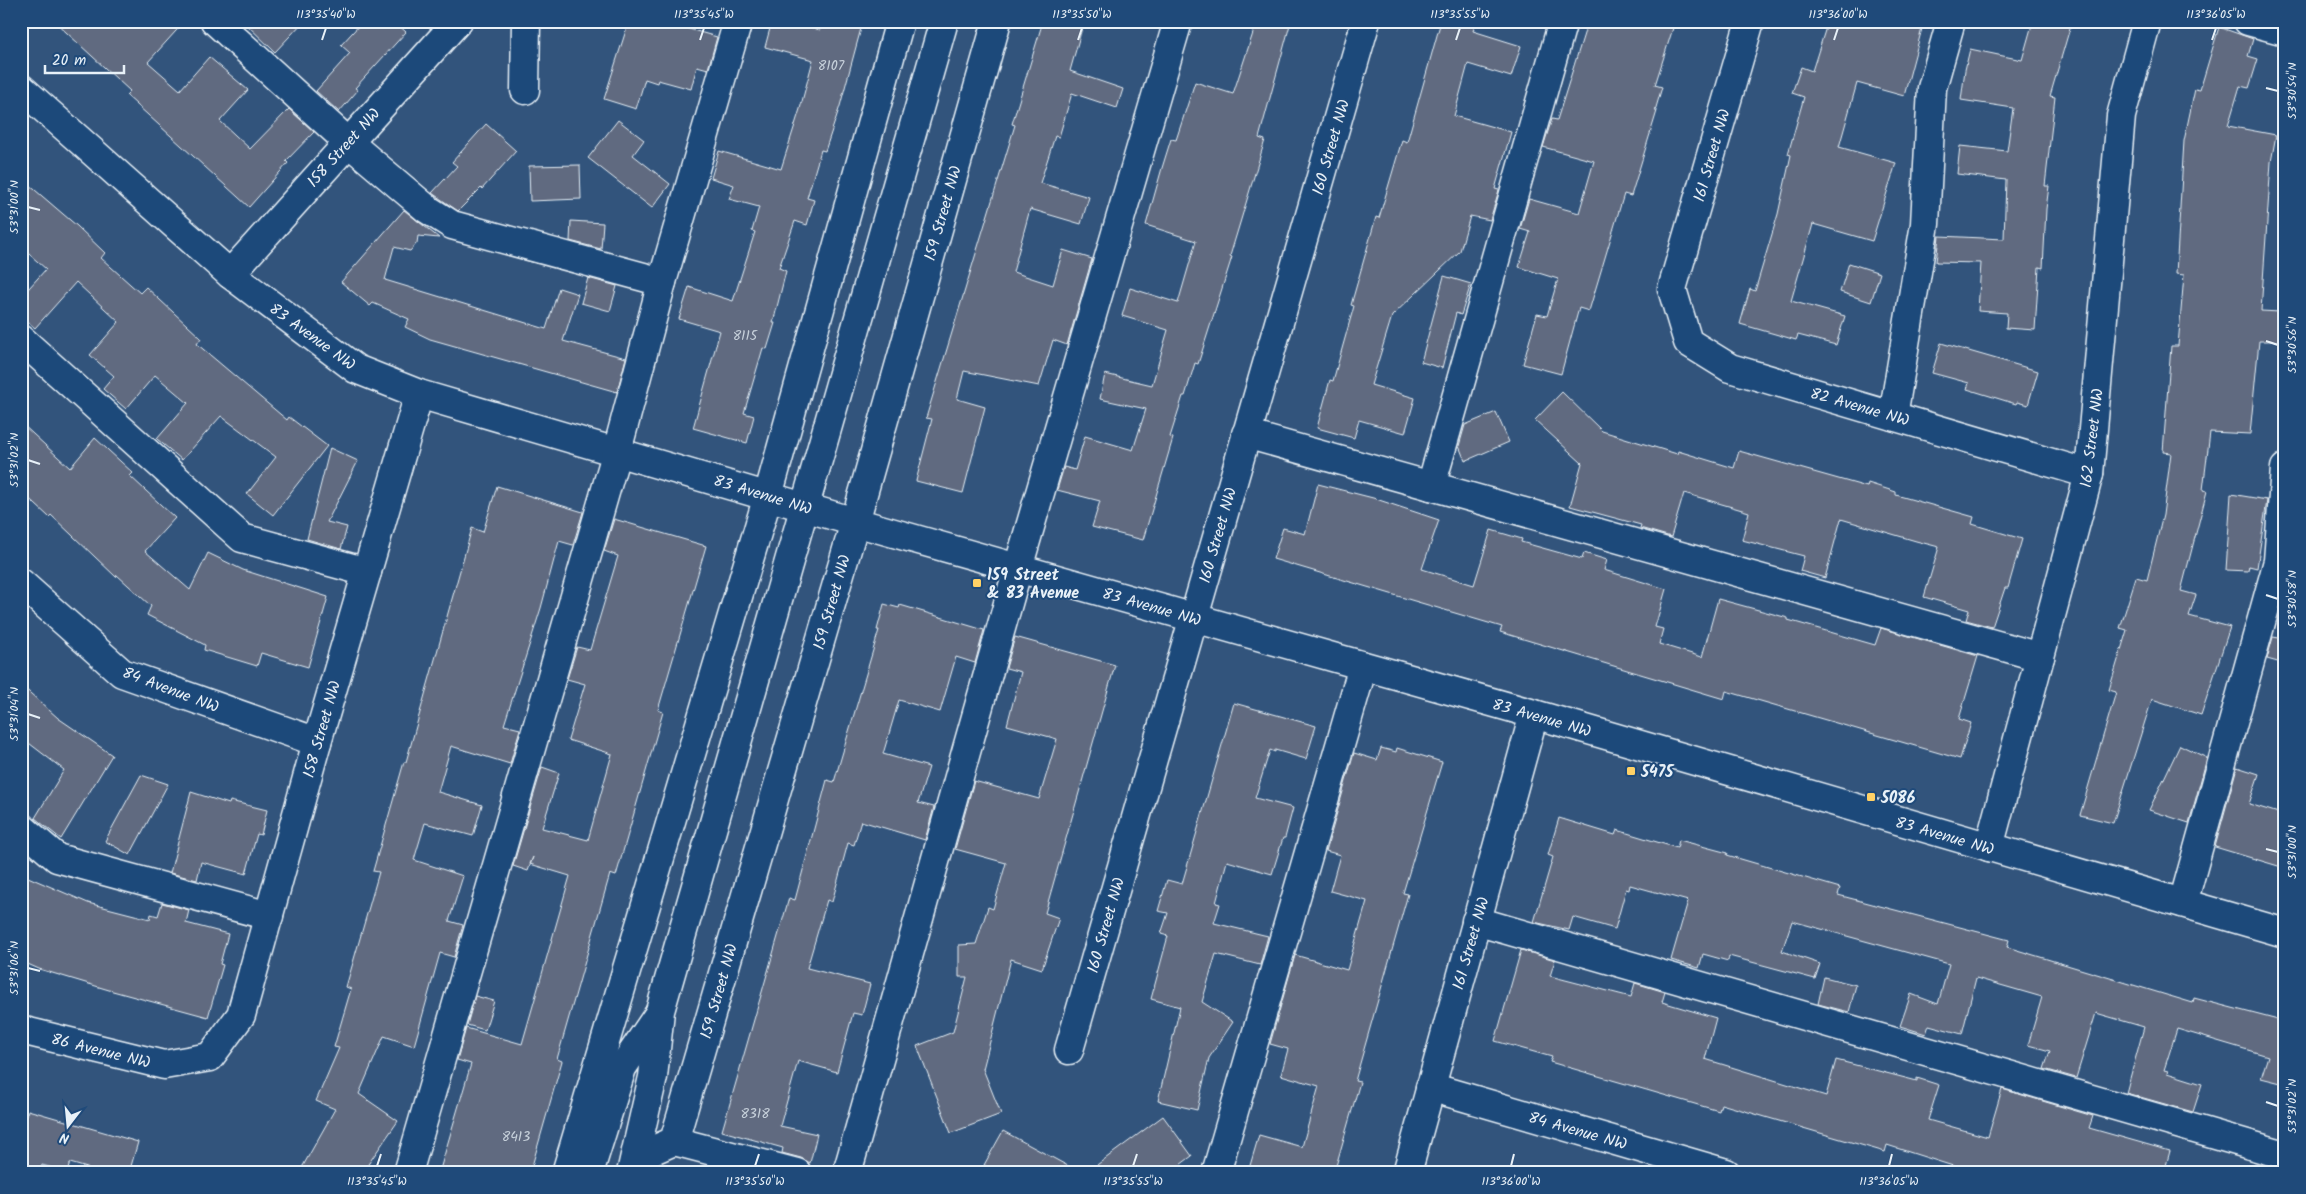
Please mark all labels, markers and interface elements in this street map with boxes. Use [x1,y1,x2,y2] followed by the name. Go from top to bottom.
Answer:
[296,5,356,24] text: 113°35'40"W
[674,5,734,24] text: 113°35'45"W
[1052,5,1112,24] text: 113°35'50"W
[1430,5,1490,24] text: 113°35'55"W
[1808,5,1868,24] text: 113°36'00"W
[2186,5,2246,24] text: 113°36'05"W
[45,42,124,74] scale bar
[52,49,86,73] text: 20 m
[818,55,845,77] house number: 8107
[2283,62,2302,120] text: 53°30'54"N
[1306,97,1357,198] street label: 160 Street NW
[301,102,387,194] street label: 158 Street NW
[1687,106,1738,205] street label: 161 Street NW
[918,163,969,264] street label: 159 Street NW
[5,180,24,234] text: 53°31'00"N
[263,297,361,377] street label: 83 Avenue NW
[2283,316,2302,374] text: 53°30'56"N
[733,325,759,347] house number: 8115
[1807,381,1912,434] street label: 82 Avenue NW
[2074,387,2111,489] street label: 162 Street NW
[5,433,24,487] text: 53°31'02"N
[710,469,815,522] street label: 83 Avenue NW
[1193,485,1244,586] street label: 160 Street NW
[807,552,858,653] street label: 159 Street NW
[987,563,1079,606] place label: 159 Street & 83 Avenue
[2283,570,2302,628] text: 53°30'58"N
[971,577,983,589] marker: 159 Street & 83 Avenue
[1099,581,1204,634] street label: 83 Avenue NW
[118,661,222,720] street label: 84 Avenue NW
[297,678,348,781] street label: 158 Street NW
[5,687,24,741] text: 53°31'04"N
[1489,692,1594,745] street label: 83 Avenue NW
[1640,760,1675,785] place label: 5475
[1625,765,1637,777] marker: 5475
[1880,786,1916,811] place label: 5086
[1865,791,1877,803] marker: 5086
[1892,810,1997,863] street label: 83 Avenue NW
[2283,825,2302,879] text: 53°31'00"N
[1081,875,1132,976] street label: 160 Street NW
[1446,894,1497,993] street label: 161 Street NW
[5,941,24,995] text: 53°31'06"N
[694,941,745,1042] street label: 159 Street NW
[48,1027,153,1076] street label: 86 Avenue NW
[2283,1079,2302,1133] text: 53°31'02"N
[42,1102,92,1152] north arrow
[740,1103,770,1125] house number: 8318
[1525,1105,1630,1157] street label: 84 Avenue NW
[57,1126,72,1149] text: N
[502,1126,530,1148] house number: 8413
[347,1172,407,1191] text: 113°35'45"W
[725,1172,785,1191] text: 113°35'50"W
[1103,1172,1163,1191] text: 113°35'55"W
[1481,1172,1541,1191] text: 113°36'00"W
[1859,1172,1919,1191] text: 113°36'05"W

